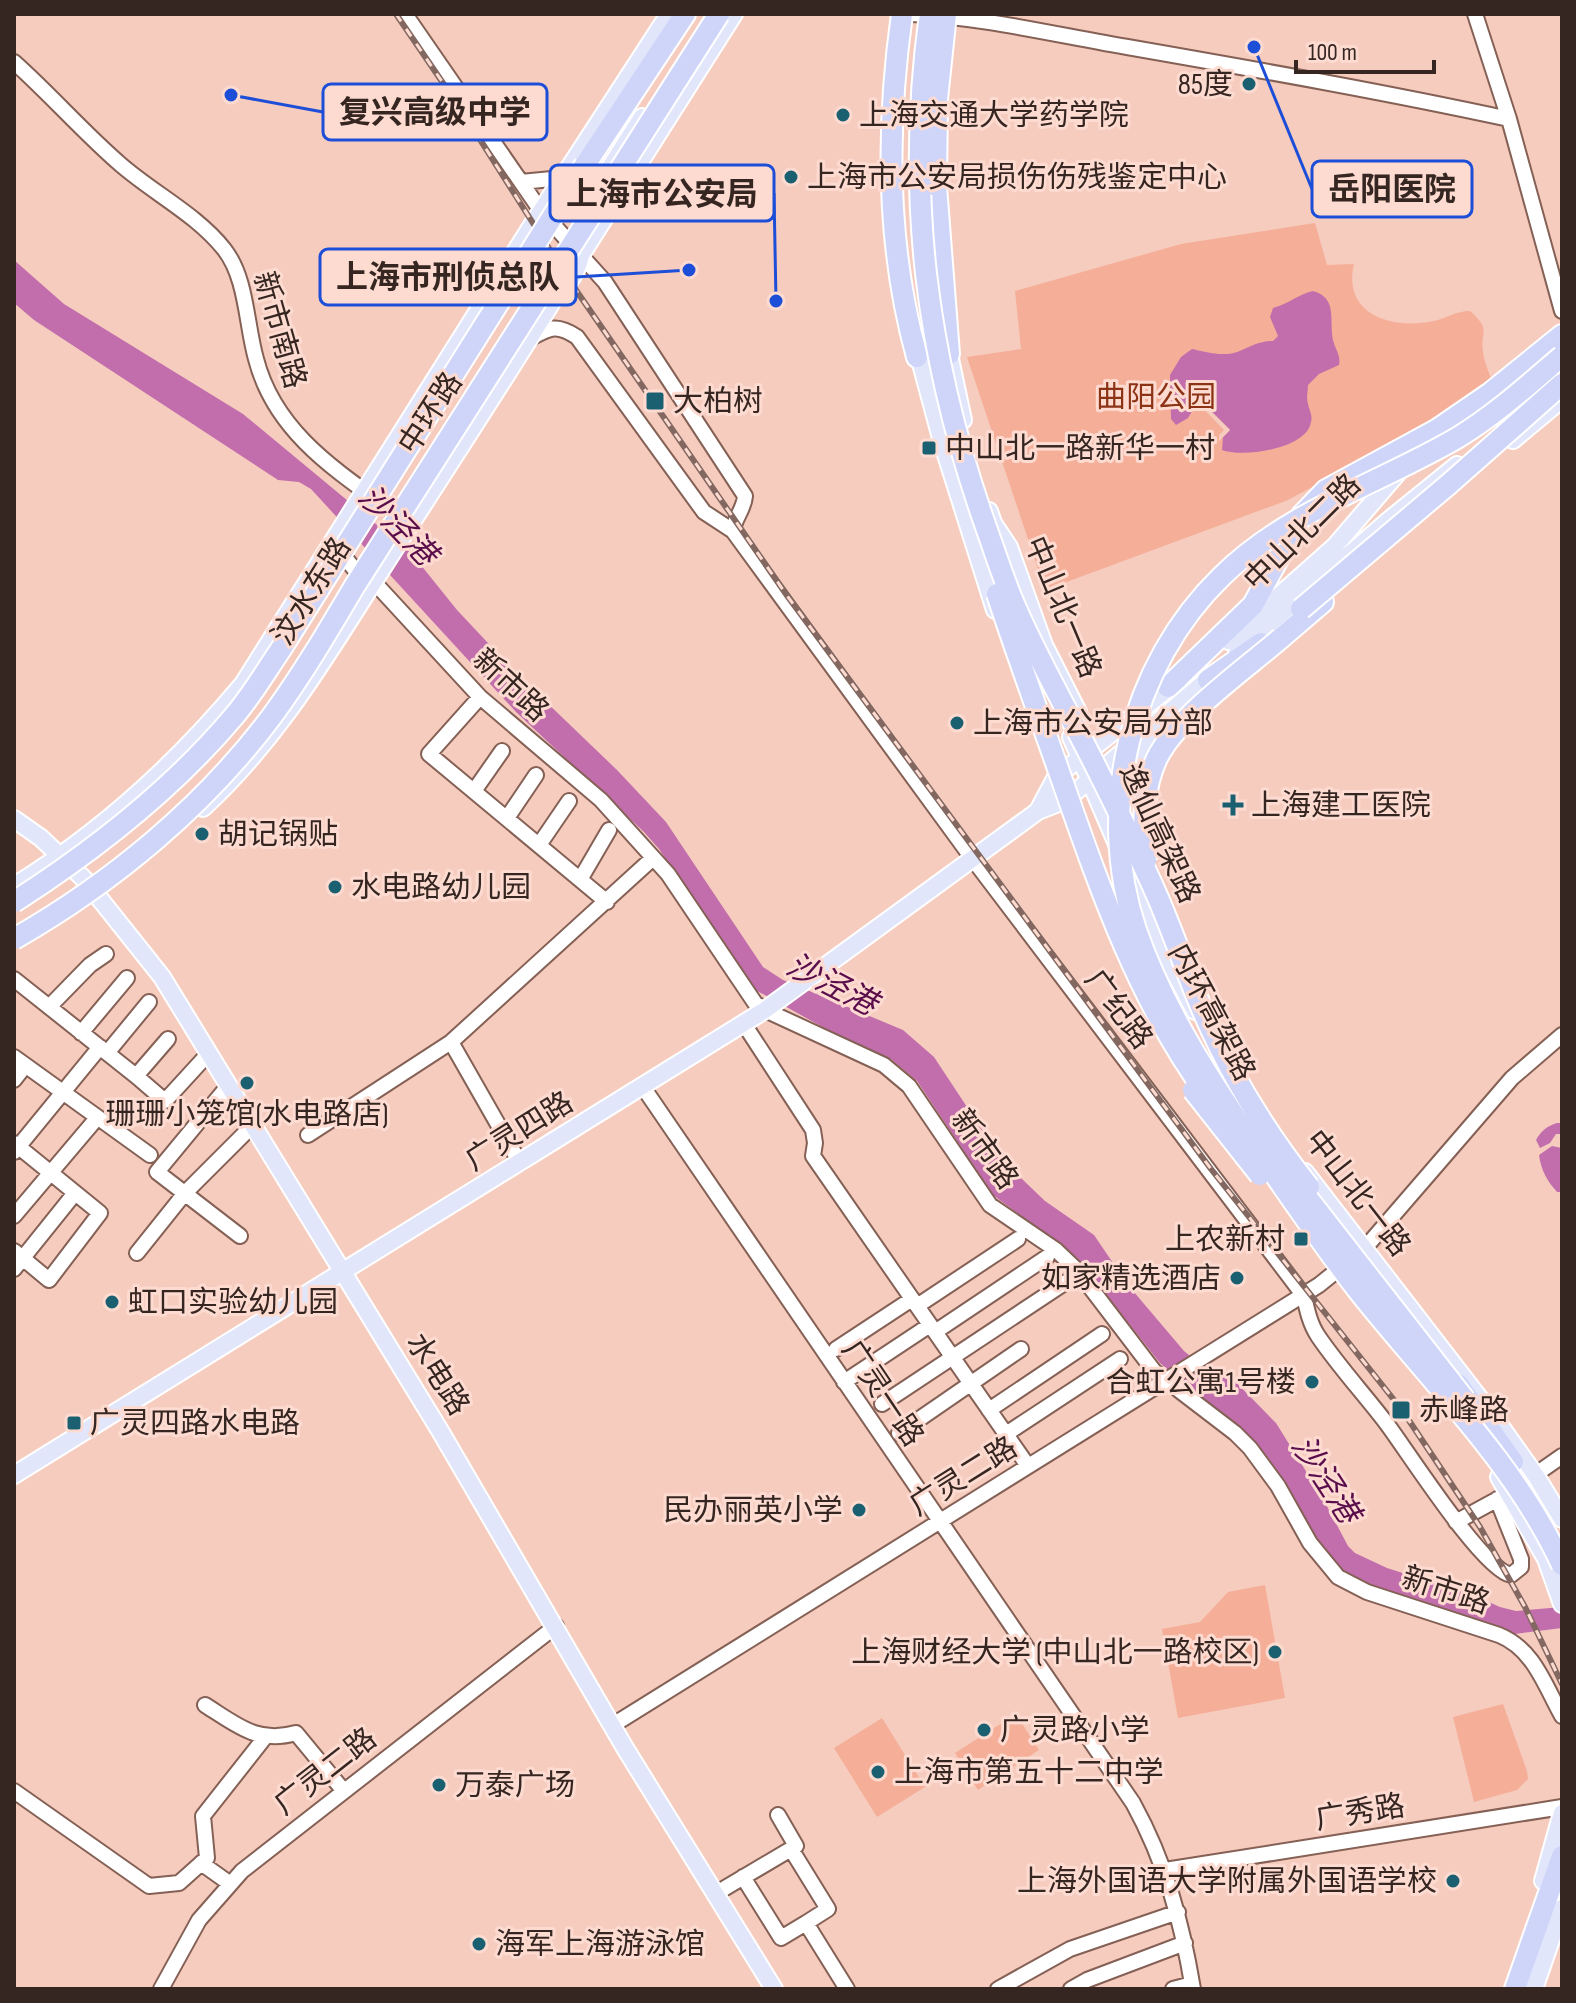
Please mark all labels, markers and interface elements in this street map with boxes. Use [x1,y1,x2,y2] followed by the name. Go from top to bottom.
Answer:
[1296,24,1434,74] scale bar
[1308,38,1357,67] text: 100 m
[1178,67,1233,103] place label: 85度
[1240,75,1258,93] marker: 85度
[323,84,547,140] callout: 复兴高级中学
[339,94,531,133] text: 复兴高级中学
[859,98,1129,134] place label: 上海交通大学药学院
[834,106,852,124] marker: 上海交通大学药学院
[807,160,1227,196] place label: 上海市公安局损伤伤残鉴定中心
[1312,161,1472,217] callout: 岳阳医院
[550,165,774,221] callout: 上海市公安局
[782,168,800,186] marker: 上海市公安局损伤伤残鉴定中心
[1328,171,1456,210] text: 岳阳医院
[566,176,758,215] text: 上海市公安局
[320,249,576,305] callout: 上海市刑侦总队
[336,259,560,298] text: 上海市刑侦总队
[245,268,313,393] street label: 新市南路
[391,366,470,461] street label: 中环路
[1096,380,1216,416] park label: 曲阳公园
[673,384,763,420] place label: 大柏树
[644,390,666,412] marker: 大柏树
[945,431,1215,467] place label: 中山北一路新华一村
[920,439,938,457] marker: 中山北一路新华一村
[1237,467,1368,598] street label: 中山北二路
[350,478,447,577] water label: 沙泾港
[265,531,359,652] street label: 汶水东路
[1016,531,1108,683] street label: 中山北一路
[465,642,556,730] street label: 新市路
[973,706,1213,742] place label: 上海市公安局分部
[948,714,966,732] marker: 上海市公安局分部
[1111,758,1207,909] street label: 逸仙高架路
[1251,788,1431,824] place label: 上海建工医院
[1222,794,1244,816] marker: 上海建工医院
[218,817,338,853] place label: 胡记锅贴
[193,825,211,843] marker: 胡记锅贴
[351,870,531,906] place label: 水电路幼儿园
[326,878,344,896] marker: 水电路幼儿园
[1160,938,1262,1087] street label: 内环高架路
[780,946,886,1026] water label: 沙泾港
[1077,963,1160,1056] street label: 广纪路
[238,1074,256,1092] marker: 珊珊小笼馆(水电路店)
[459,1085,580,1179] street label: 广灵四路
[106,1097,389,1133] place label: 珊珊小笼馆(水电路店)
[943,1103,1025,1197] street label: 新市路
[1297,1123,1418,1264] street label: 中山北一路
[1165,1222,1285,1258] place label: 上农新村
[1292,1230,1310,1248] marker: 上农新村
[1041,1261,1221,1297] place label: 如家精选酒店
[1228,1269,1246,1287] marker: 如家精选酒店
[128,1285,338,1321] place label: 虹口实验幼儿园
[103,1293,121,1311] marker: 虹口实验幼儿园
[398,1327,476,1422] street label: 水电路
[834,1334,931,1453] street label: 广灵一路
[1106,1365,1296,1401] place label: 合虹公寓1号楼
[1303,1373,1321,1391] marker: 合虹公寓1号楼
[1419,1393,1509,1429] place label: 赤峰路
[1390,1399,1412,1421] marker: 赤峰路
[90,1406,300,1442] place label: 广灵四路水电路
[65,1414,83,1432] marker: 广灵四路水电路
[1282,1429,1369,1534] water label: 沙泾港
[903,1430,1024,1524] street label: 广灵二路
[663,1493,843,1529] place label: 民办丽英小学
[850,1501,868,1519] marker: 民办丽英小学
[1397,1560,1494,1622] street label: 新市路
[851,1635,1259,1671] place label: 上海财经大学 (中山北一路校区)
[1266,1643,1284,1661] marker: 上海财经大学 (中山北一路校区)
[1000,1713,1150,1749] place label: 广灵路小学
[267,1721,384,1823] street label: 广灵二路
[975,1721,993,1739] marker: 广灵路小学
[894,1755,1164,1791] place label: 上海市第五十二中学
[869,1763,887,1781] marker: 上海市第五十二中学
[455,1768,575,1804] place label: 万泰广场
[430,1776,448,1794] marker: 万泰广场
[1313,1788,1407,1838] street label: 广秀路
[1017,1864,1437,1900] place label: 上海外国语大学附属外国语学校
[1444,1872,1462,1890] marker: 上海外国语大学附属外国语学校
[495,1927,705,1963] place label: 海军上海游泳馆
[470,1935,488,1953] marker: 海军上海游泳馆

